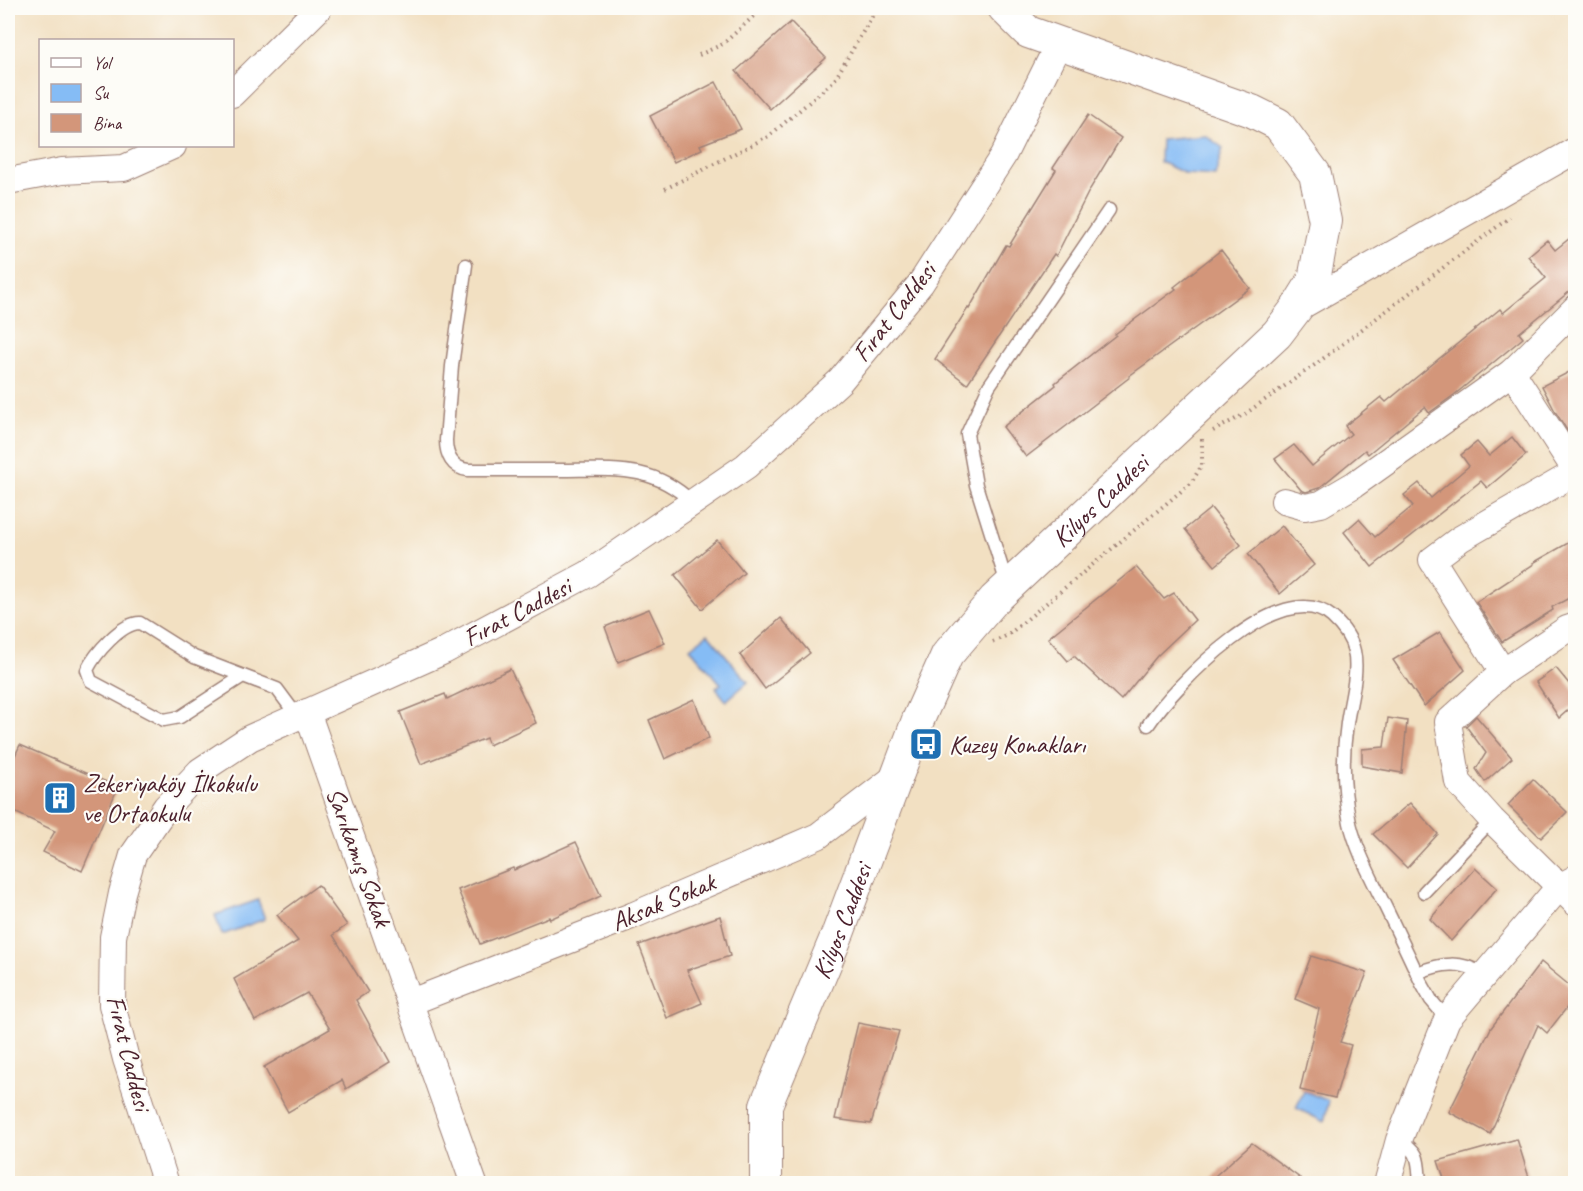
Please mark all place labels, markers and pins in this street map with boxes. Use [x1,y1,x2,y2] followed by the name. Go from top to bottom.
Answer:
[908,726,944,762] bus stop icon: Kuzey Konakları
[949,728,1087,761] place label: Kuzey Konakları
[83,767,258,830] place label: Zekeriyaköy İlkokulu ve Ortaokulu
[42,780,78,816] building icon: Zekeriyaköy İlkokulu ve Ortaokulu

